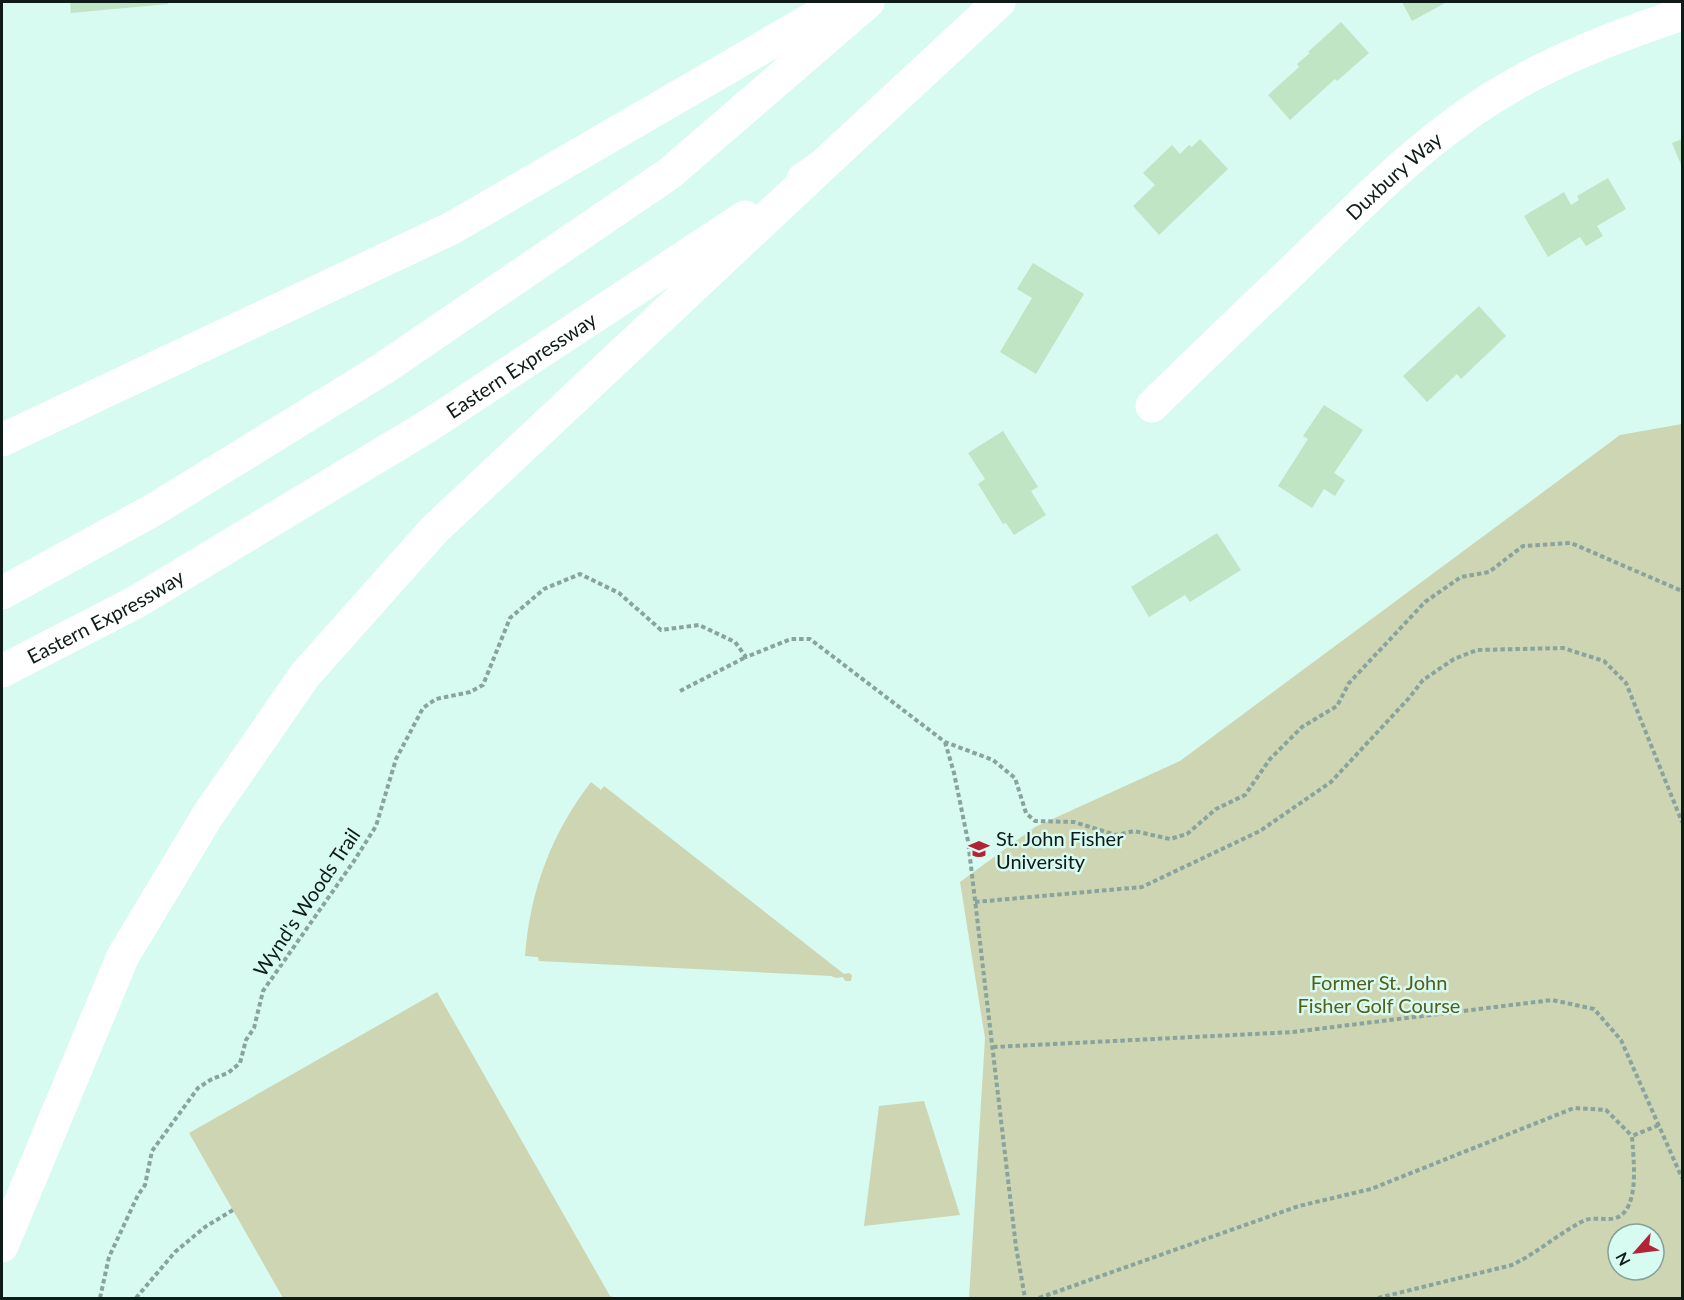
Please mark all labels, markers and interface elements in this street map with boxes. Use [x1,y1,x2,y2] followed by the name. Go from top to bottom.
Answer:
[1341,126,1447,224] street label: Duxbury Way
[442,306,601,423] street label: Eastern Expressway
[23,564,189,668] street label: Eastern Expressway
[248,823,364,981] street label: Wynd's Woods Trail
[996,826,1124,873] place label: St. John Fisher University
[967,837,991,861] school or university icon: St. John Fisher University
[1298,970,1460,1017] park label: Former St. John Fisher Golf Course
[1606,1222,1666,1282] north arrow
[1611,1249,1634,1269] text: N

